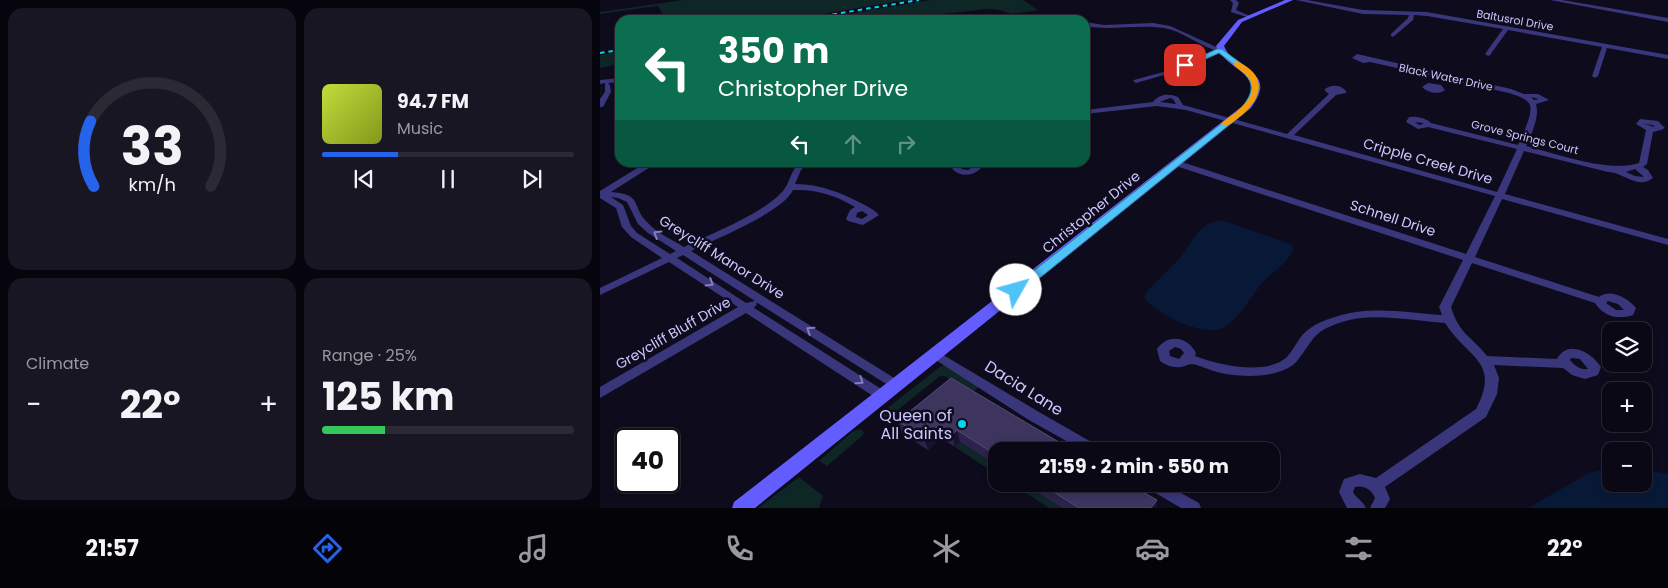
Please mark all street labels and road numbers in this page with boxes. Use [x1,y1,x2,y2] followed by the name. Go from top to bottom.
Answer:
[1475,5,1555,35] street label: Baltusrol Drive
[1397,59,1495,95] street label: Black Water Drive
[1470,116,1580,158] street label: Grove Springs Court
[1361,133,1495,189] street label: Cripple Creek Drive
[1038,166,1145,258] street label: Christopher Drive
[1348,195,1439,241] street label: Schnell Drive
[655,210,789,304] street label: Greycliff Manor Drive
[612,292,735,374] street label: Greycliff Bluff Drive
[980,355,1068,421] street label: Dacia Lane

